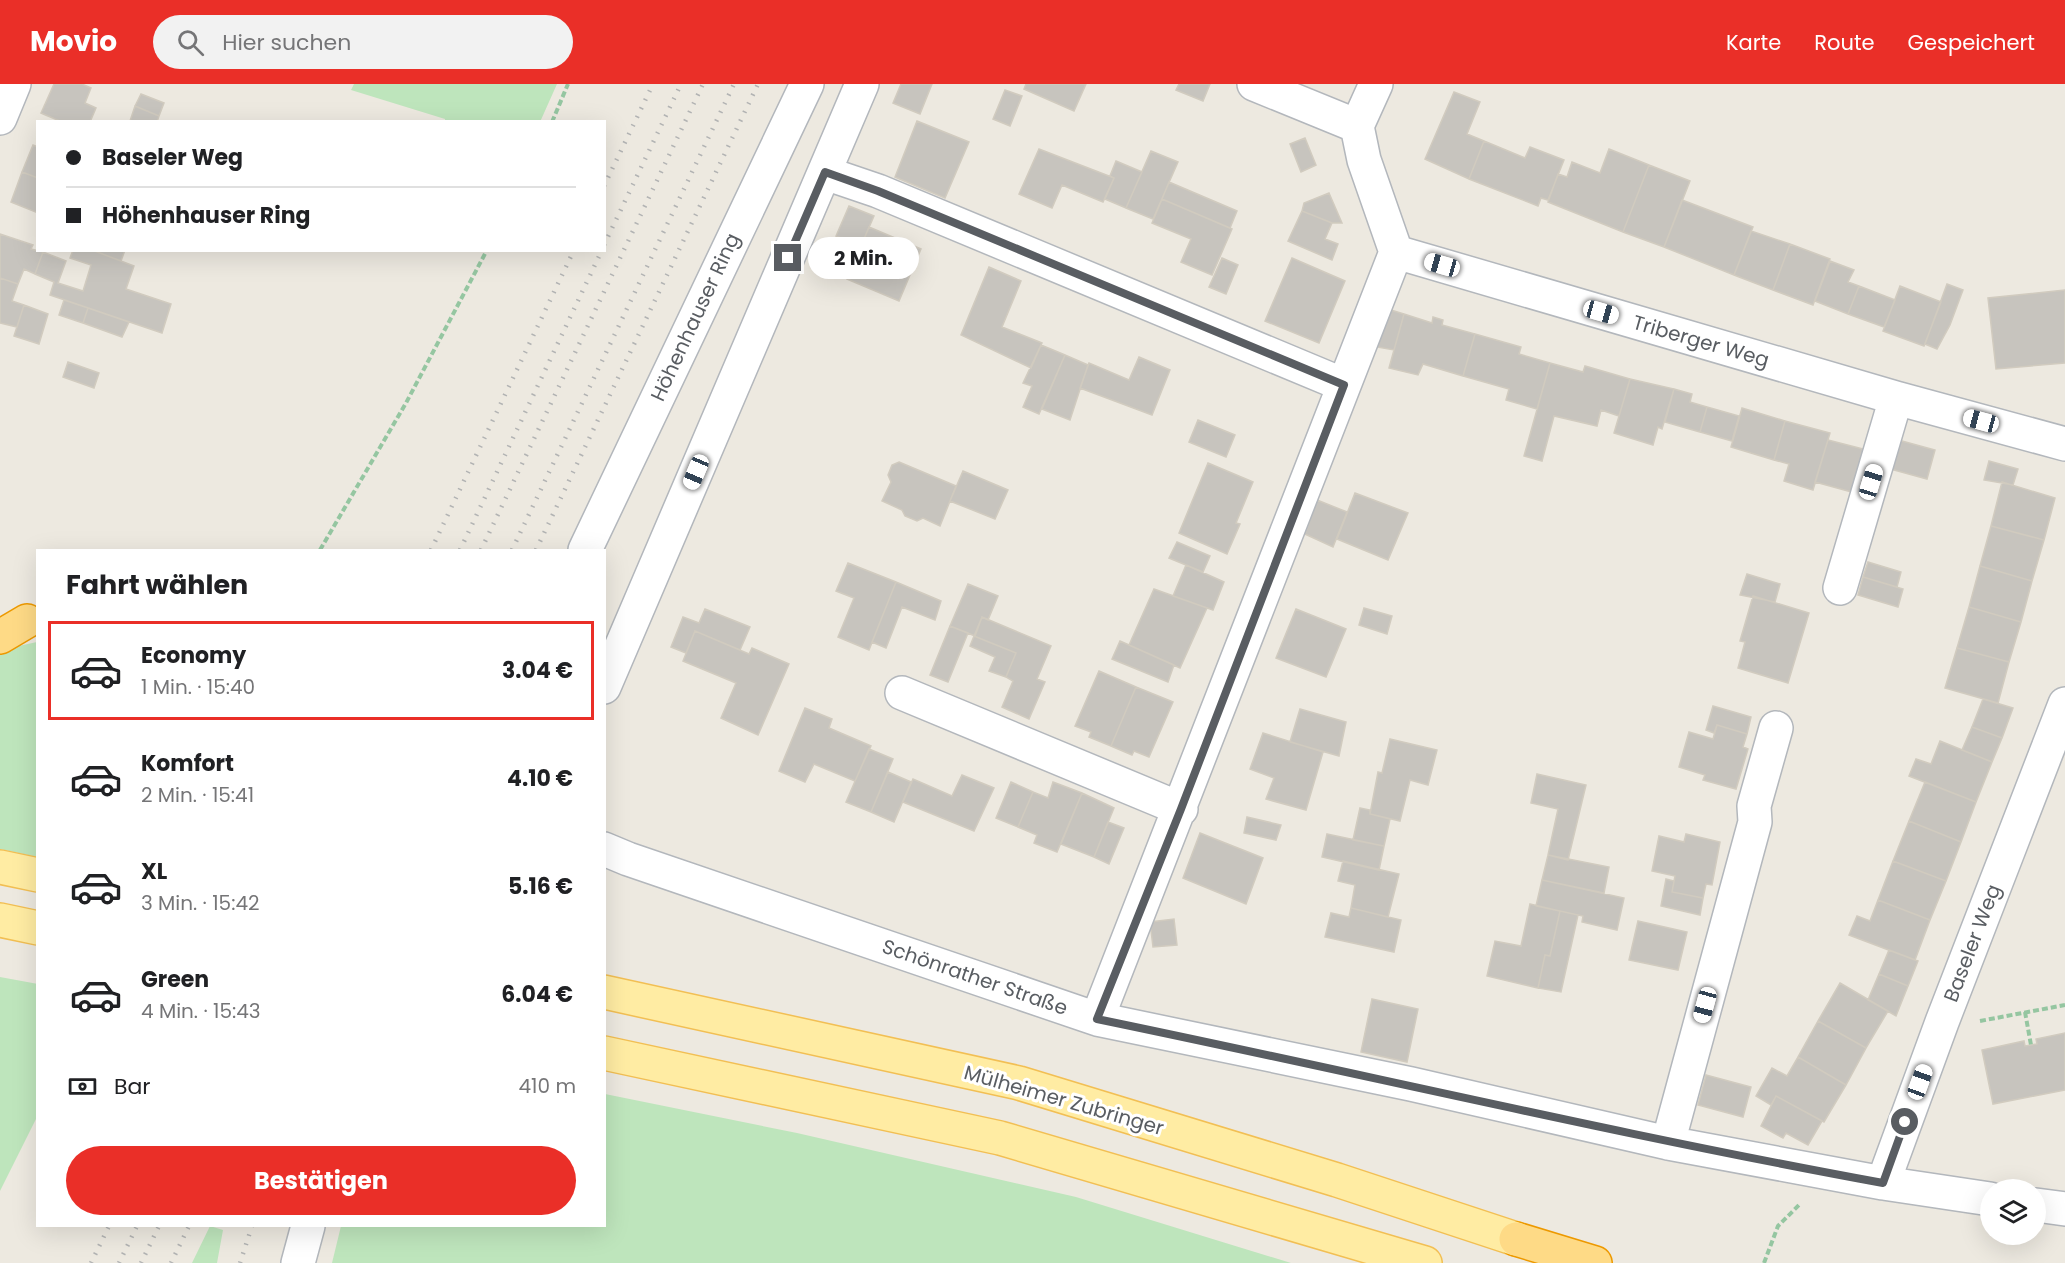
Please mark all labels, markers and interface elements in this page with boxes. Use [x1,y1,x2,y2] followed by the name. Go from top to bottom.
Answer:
[153,15,573,69] search box
[30,22,117,61] text: Movio
[174,26,207,59] icon: search
[222,27,351,58] text: Hier suchen
[1726,28,1781,57] text: Karte
[1814,28,1875,57] text: Route
[1908,28,2035,57] text: Gespeichert
[102,142,243,173] text: Baseler Weg
[102,200,310,231] text: Höhenhauser Ring
[644,228,746,406] street label: Höhenhauser Ring
[809,237,920,279] callout: 2 Min.
[774,244,801,271] route end
[834,244,893,272] text: 2 Min.
[1422,251,1462,279] car
[1581,298,1621,326] car
[1629,308,1773,374] street label: Triberger Weg
[1961,408,2001,434] car
[681,452,711,492] car
[1857,462,1885,502] car
[66,566,248,603] text: Fahrt wählen
[141,640,246,671] text: Economy
[69,644,123,698] icon: car
[502,655,573,686] text: 3.04 €
[141,673,255,701] text: 1 Min. · 15:40
[141,748,234,779] text: Komfort
[69,752,123,806] icon: car
[507,763,573,794] text: 4.10 €
[141,781,254,809] text: 2 Min. · 15:41
[141,856,167,887] text: XL
[69,860,123,914] icon: car
[508,871,573,902] text: 5.16 €
[1937,880,2007,1006] street label: Baseler Weg
[141,889,259,917] text: 3 Min. · 15:42
[878,932,1072,1022] street label: Schönrather Straße
[141,964,209,995] text: Green
[69,968,123,1022] icon: car
[501,979,573,1010] text: 6.04 €
[1692,985,1718,1025] car
[141,997,261,1025] text: 4 Min. · 15:43
[961,1058,1167,1142] street label: Mülheimer Zubringer
[1905,1062,1935,1102] car
[66,1070,99,1103] icon: cash
[114,1071,151,1102] text: Bar
[519,1072,576,1100] text: 410 m
[1891,1108,1918,1135] route start
[66,1146,576,1215] button: Bestätigen
[1980,1179,2046,1245] map controls
[1980,1179,2046,1245] button: layers

